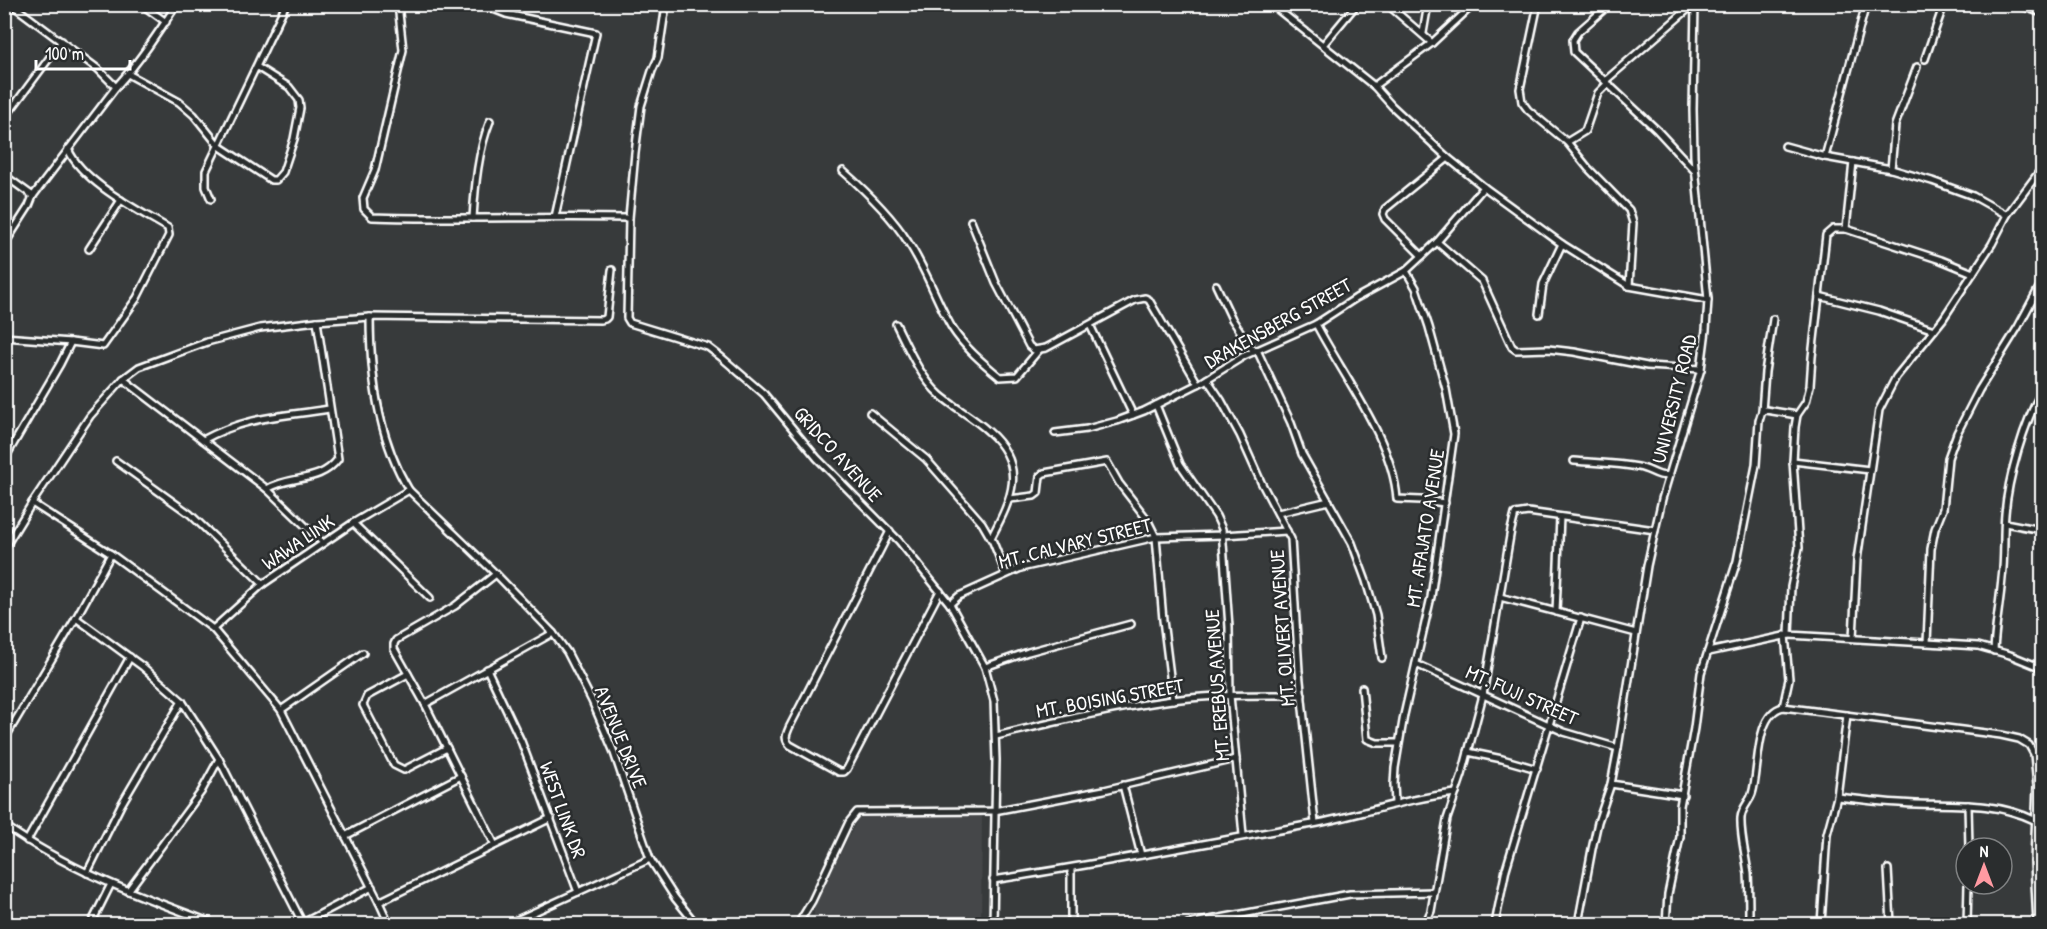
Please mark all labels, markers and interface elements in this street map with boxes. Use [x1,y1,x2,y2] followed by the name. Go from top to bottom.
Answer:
[36,33,130,71] scale bar
[45,41,84,66] text: 100 m
[1199,271,1357,374] street label: DRAKENSBERG STREET
[1644,331,1703,466] street label: UNIVERSITY ROAD
[788,400,889,507] street label: GRIDCO AVENUE
[1399,447,1450,609] street label: MT. AFAJATO AVENUE
[256,507,340,576] street label: WAWA LINK
[996,510,1155,575] street label: MT. CALVARY STREET
[1263,549,1300,707] street label: MT. OLIVERT AVENUE
[1198,608,1235,762] street label: MT. EREBUS AVENUE
[1462,658,1583,732] street label: MT. FUJI STREET
[1034,671,1186,724] street label: MT. BOISING STREET
[589,682,654,792] street label: AVENUE DRIVE
[534,758,593,862] street label: WEST LINK DR
[1954,836,2014,896] north arrow
[1980,840,1989,862] text: N

